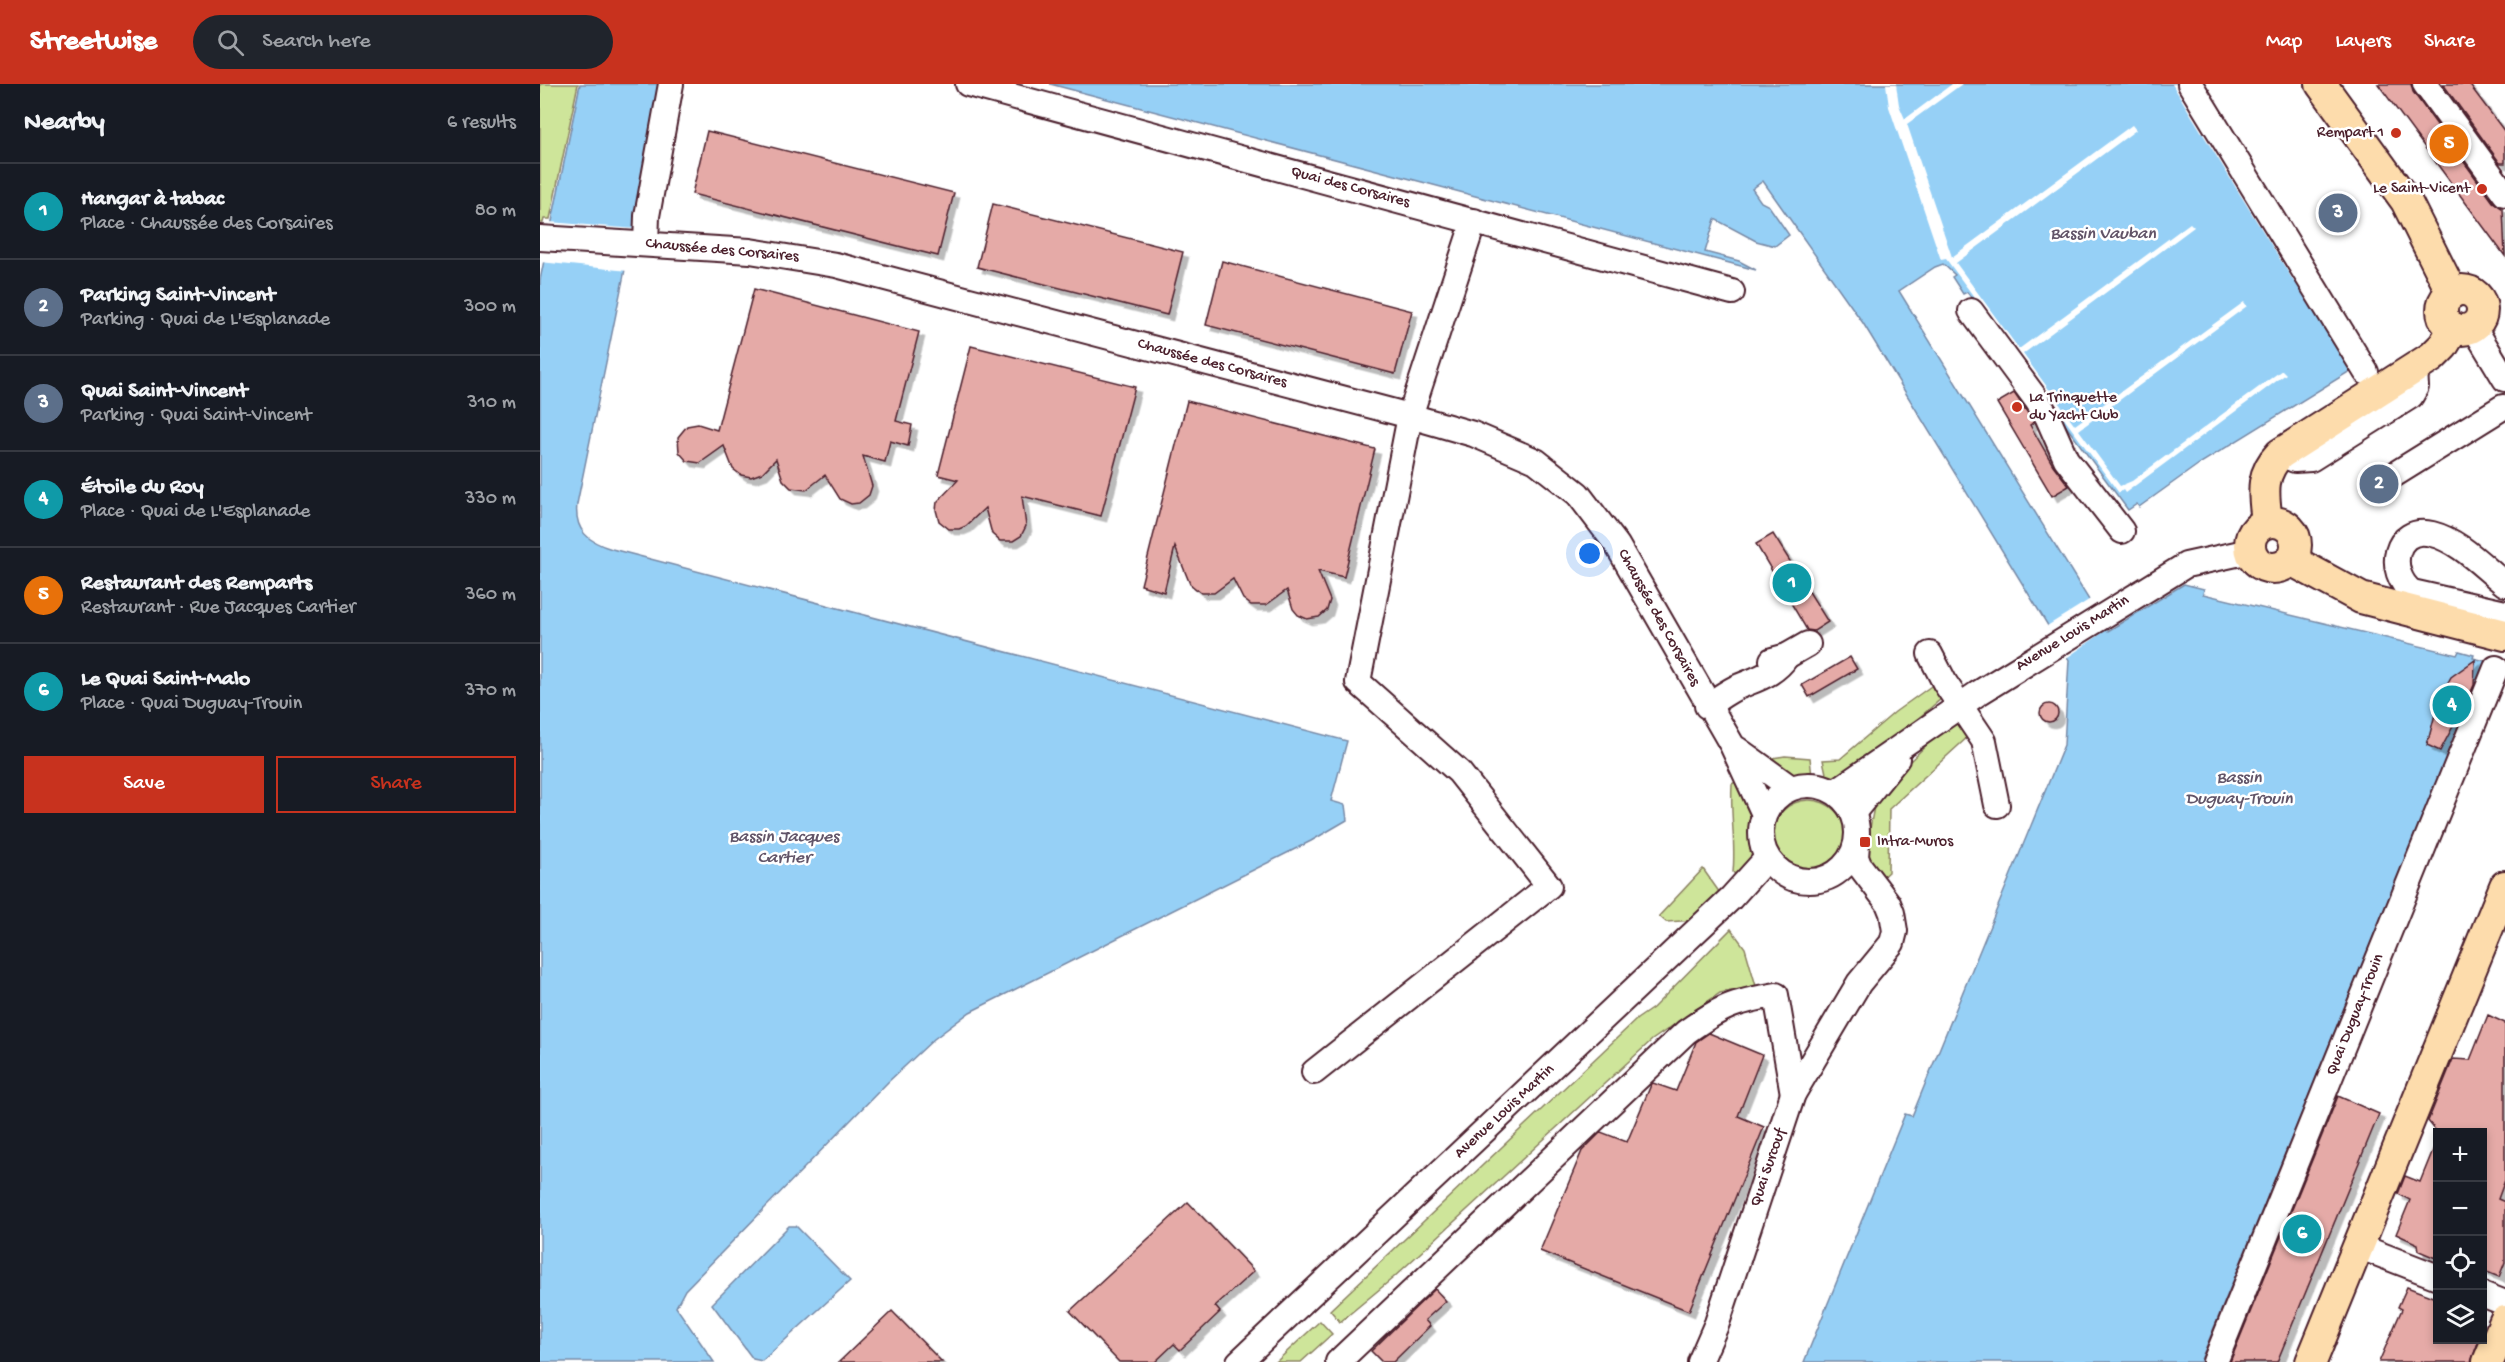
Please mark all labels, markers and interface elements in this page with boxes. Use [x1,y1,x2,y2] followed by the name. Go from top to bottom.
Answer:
[193,15,613,69] search box
[30,26,157,59] text: Streetwise
[214,26,247,59] icon: search
[262,29,371,55] text: Search here
[2266,30,2302,55] text: Map
[2335,30,2391,55] text: Layers
[2424,30,2475,55] text: Share
[24,108,105,139] text: Nearby
[447,112,516,135] text: 6 results
[2430,122,2468,166] pin: 5
[2317,124,2384,143] place label: Rempart 1
[2389,126,2403,140] marker: Rempart 1
[1288,163,1413,213] street label: Quai des Corsaires
[2373,180,2471,199] place label: Le Saint-Vicent
[2475,182,2489,196] marker: Le Saint-Vicent
[81,187,224,213] text: Hangar à tabac
[2318,190,2358,236] pin: 3
[39,200,48,223] text: 1
[475,200,516,223] text: 80 m
[81,213,333,236] text: Place · Chaussée des Corsaires
[2050,224,2156,245] water label: Bassin Vauban
[645,235,801,267] street label: Chaussée des Corsaires
[81,283,275,309] text: Parking Saint-Vincent
[39,296,48,319] text: 2
[464,296,516,319] text: 300 m
[81,309,330,332] text: Parking · Quai de L'Esplanade
[1135,335,1290,393] street label: Chaussée des Corsaires
[81,379,248,405] text: Quai Saint-Vincent
[2029,389,2119,426] place label: La Trinquette du Yacht Club
[38,392,49,415] text: 3
[467,392,516,415] text: 310 m
[2010,400,2024,414] marker: La Trinquette du Yacht Club
[81,405,312,428] text: Parking · Quai Saint-Vincent
[2360,462,2398,506] pin: 2
[81,475,203,501] text: Étoile du Roy
[39,488,48,511] text: 4
[465,488,516,511] text: 330 m
[81,501,310,524] text: Place · Quai de L'Esplanade
[1575,539,1604,568] your location
[1612,546,1704,691] street label: Chaussée des Corsaires
[1772,560,1812,606] pin: 1
[81,571,312,597] text: Restaurant des Remparts
[38,584,49,607] text: 5
[465,584,516,607] text: 360 m
[2013,591,2133,676] street label: Avenue Louis Martin
[81,597,356,620] text: Restaurant · Rue Jacques Cartier
[81,667,250,693] text: Le Quai Saint-Malo
[38,680,49,703] text: 6
[465,680,516,703] text: 370 m
[2432,682,2472,728] pin: 4
[81,693,302,716] text: Place · Quai Duguay-Trouin
[24,756,264,813] button: Save
[276,756,516,813] button: Share
[2186,768,2293,810] water label: Bassin Duguay-Trouin
[729,827,841,869] water label: Bassin Jacques Cartier
[1877,833,1954,852] place label: Intra-Muros
[1858,835,1872,849] marker: Intra-Muros
[2323,951,2389,1079] street label: Quai Duguay-Trouin
[1451,1060,1559,1163] street label: Avenue Louis Martin
[1747,1126,1792,1209] street label: Quai Surcouf
[2433,1128,2487,1344] map controls
[2433,1128,2487,1182] button: +
[2433,1182,2487,1236] button: −
[2282,1212,2322,1256] pin: 6
[2433,1236,2487,1290] button: locate
[2433,1290,2487,1344] button: layers

